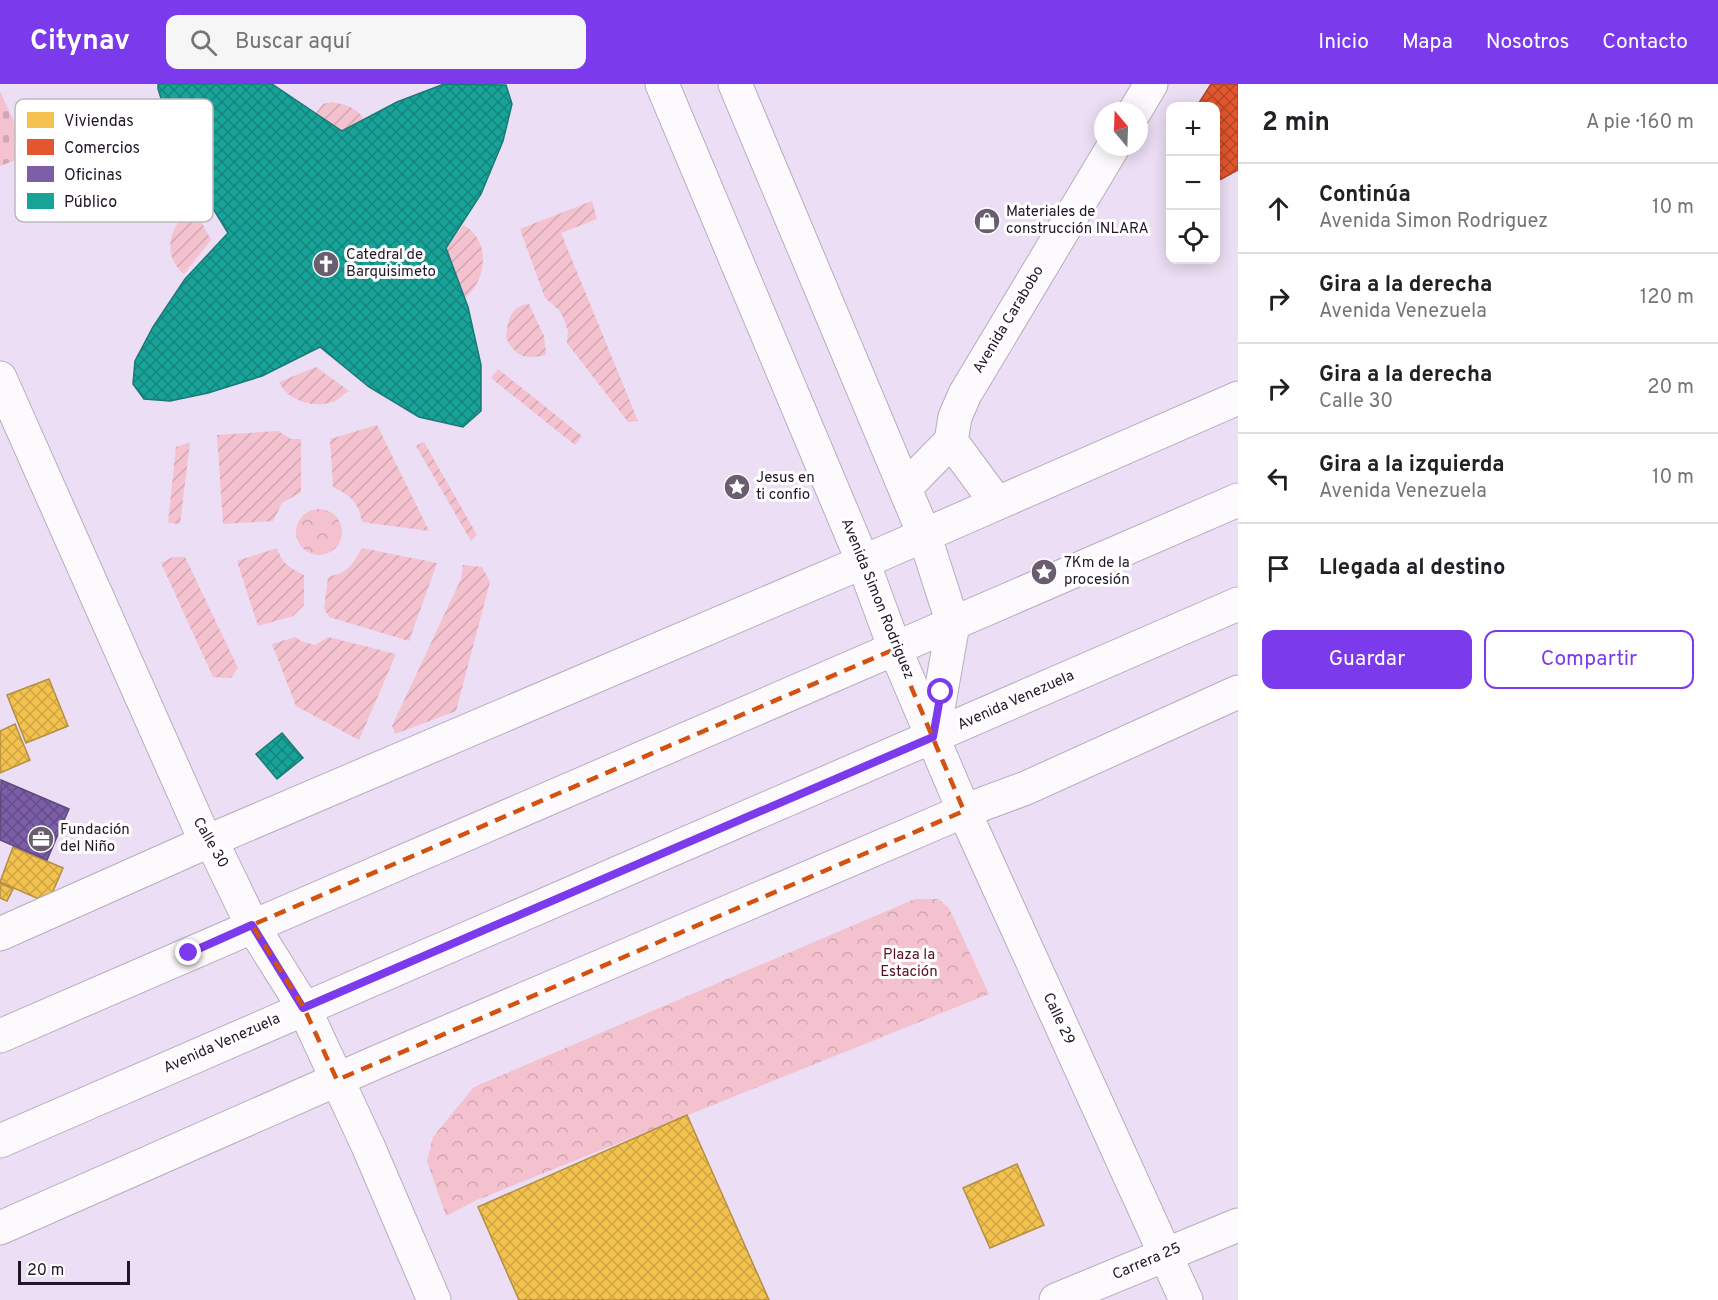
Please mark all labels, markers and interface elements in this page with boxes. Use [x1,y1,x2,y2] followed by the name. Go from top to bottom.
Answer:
[166,15,586,69] search box
[30,24,130,60] text: Citynav
[187,26,220,59] icon: search
[235,29,350,56] text: Buscar aquí
[1318,29,1369,56] text: Inicio
[1402,29,1453,56] text: Mapa
[1486,29,1569,56] text: Nosotros
[1602,29,1688,56] text: Contacto
[15,99,213,222] legend
[1094,102,1148,156] north arrow
[1166,102,1220,264] map controls
[1166,102,1220,156] button: +
[1262,107,1330,140] text: 2 min
[1586,110,1694,136] text: A pie · 160 m
[64,112,134,132] text: Viviendas
[64,139,140,159] text: Comercios
[1166,156,1220,210] button: −
[64,166,122,186] text: Oficinas
[1319,182,1411,209] text: Continúa
[1262,192,1295,225] icon: ahead
[64,193,117,213] text: Público
[1652,195,1694,221] text: 10 m
[1006,203,1149,239] place label: Materiales de construcción INLARA
[972,206,1002,236] shop icon: Materiales de construcción INLARA
[1319,209,1548,235] text: Avenida Simon Rodriguez
[1166,210,1220,264] button: locate
[346,246,436,282] place label: Catedral de Barquisimeto
[311,249,341,279] church icon: Catedral de Barquisimeto
[969,263,1049,377] street label: Avenida Carabobo
[1319,272,1492,299] text: Gira a la derecha
[1262,282,1295,315] icon: right
[1640,285,1694,311] text: 120 m
[1319,299,1487,325] text: Avenida Venezuela
[1319,362,1492,389] text: Gira a la derecha
[1262,372,1295,405] icon: right
[1647,375,1694,401] text: 20 m
[1319,389,1393,415] text: Calle 30
[1319,452,1505,479] text: Gira a la izquierda
[1262,462,1295,495] icon: left
[1652,465,1694,491] text: 10 m
[756,469,815,505] place label: Jesus en ti confio
[722,472,752,502] place icon: Jesus en ti confio
[1319,479,1487,505] text: Avenida Venezuela
[836,516,918,682] street label: Avenida Simon Rodriguez
[1262,552,1295,585] icon: arrive
[1064,554,1130,590] place label: 7Km de la procesión
[1319,555,1505,582] text: Llegada al destino
[1029,557,1059,587] place icon: 7Km de la procesión
[1262,630,1472,689] button: Guardar
[1484,630,1694,689] button: Compartir
[955,667,1077,735] street label: Avenida Venezuela
[927,678,953,704] route start
[188,814,232,872] street label: Calle 30
[60,821,130,857] place label: Fundación del Niño
[26,824,56,854] office icon: Fundación del Niño
[175,939,201,965] route end
[880,946,938,982] park label: Plaza la Estación
[1038,990,1078,1048] street label: Calle 29
[161,1010,283,1078] street label: Avenida Venezuela
[1110,1239,1184,1285] street label: Carrera 25
[18,1258,130,1286] scale bar
[27,1261,64,1281] text: 20 m

